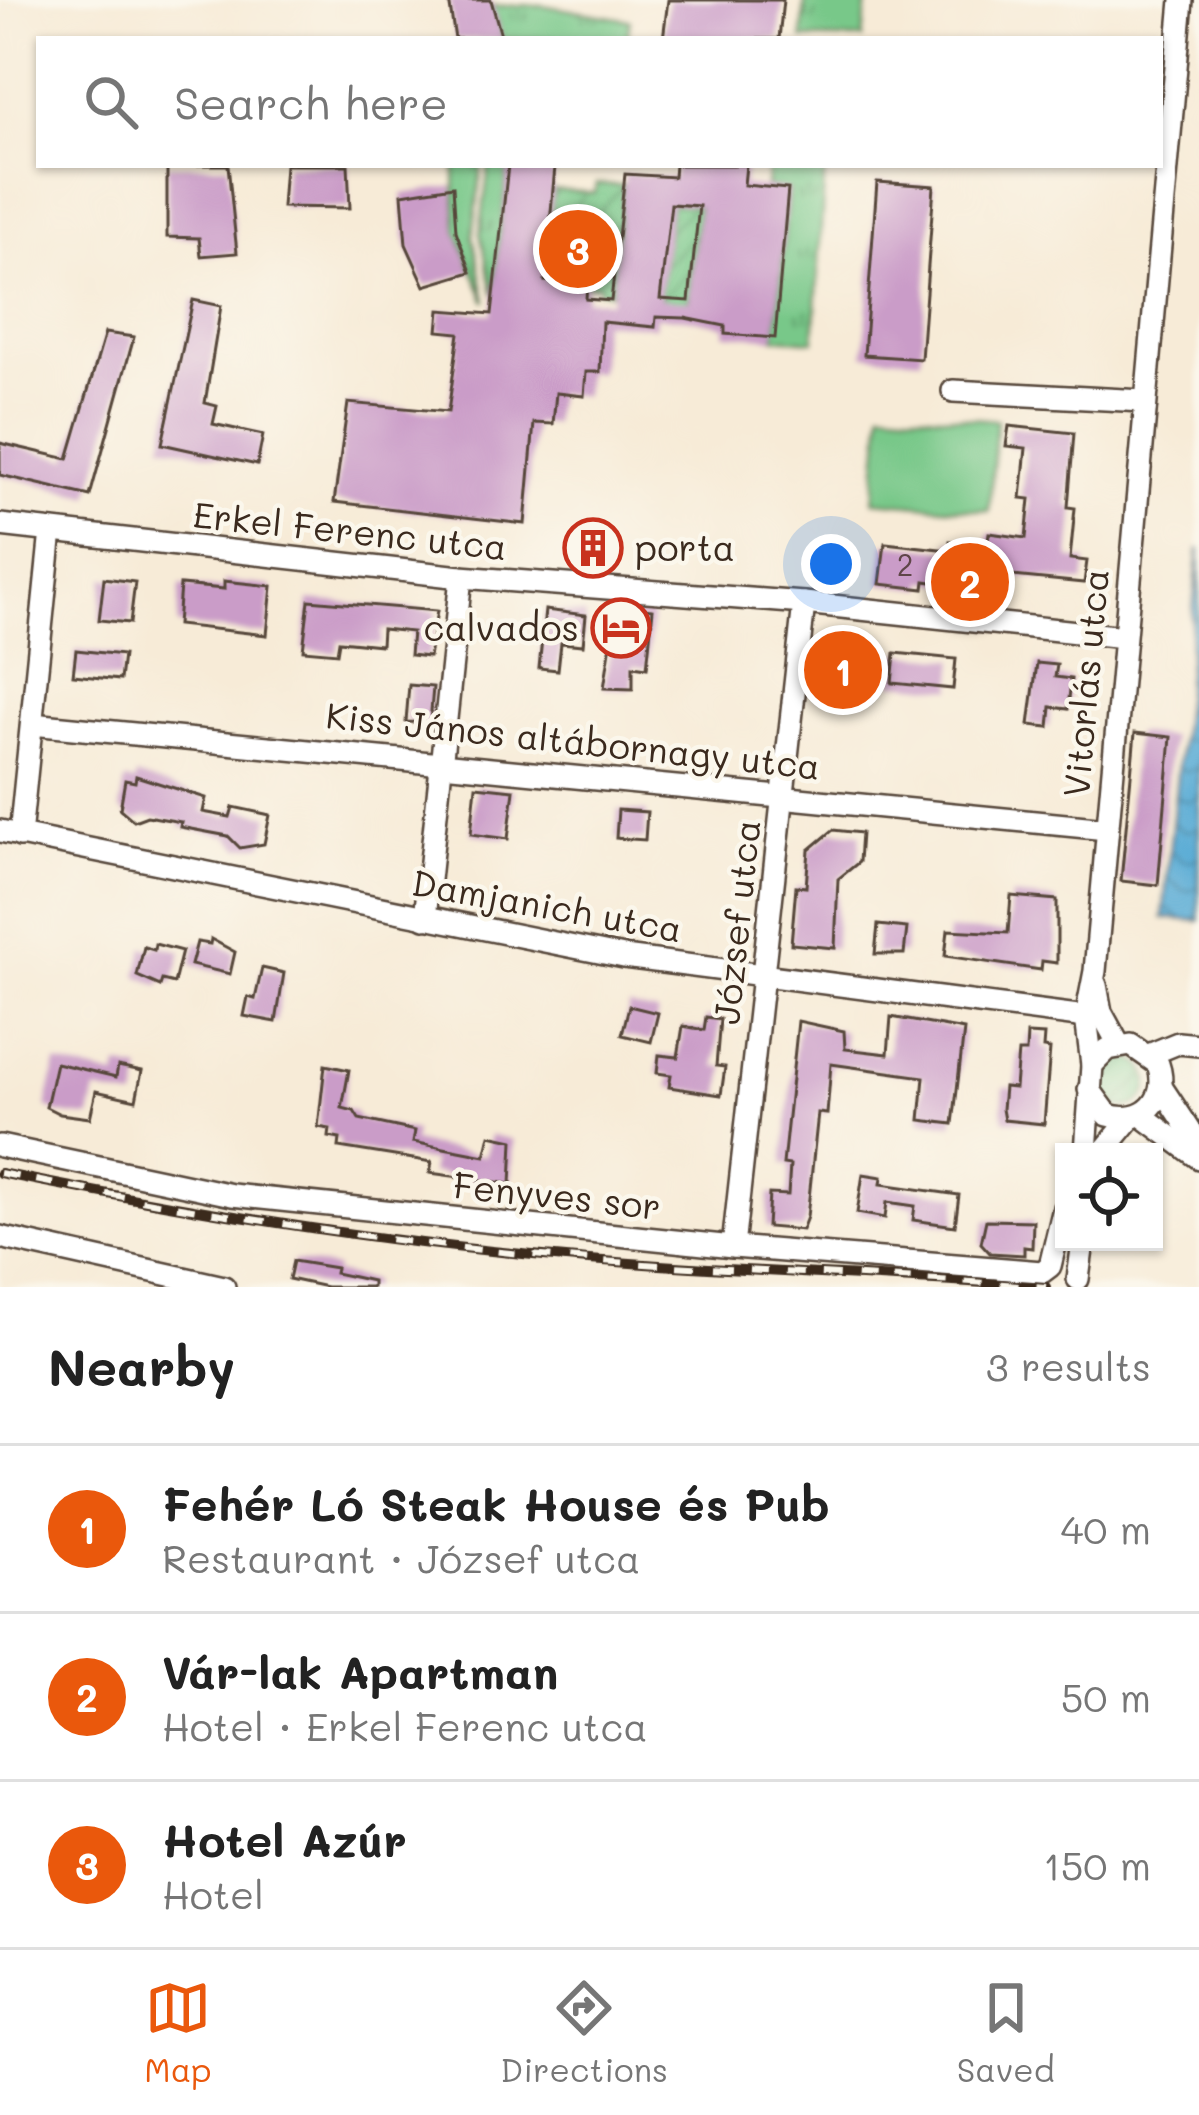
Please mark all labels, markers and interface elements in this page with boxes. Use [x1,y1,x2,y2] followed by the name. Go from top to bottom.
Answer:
[36,36,1163,168] search box
[78,69,144,135] icon: search
[174,73,448,131] text: Search here
[539,204,617,294] pin: 3
[191,490,509,569] street label: Erkel Ferenc utca
[562,517,624,579] building icon: porta
[635,523,735,570] place label: porta
[801,534,861,594] your location
[931,537,1009,627] pin: 2
[897,544,913,584] house number: 2
[1051,567,1118,799] street label: Vitorlás utca
[590,597,652,659] hotel icon: calvados
[423,603,579,650] place label: calvados
[804,625,882,715] pin: 1
[324,690,823,790] street label: Kiss János altábornagy utca
[701,817,770,1027] street label: József utca
[409,858,686,951] street label: Damjanich utca
[1055,1143,1163,1251] map controls
[1055,1143,1163,1251] button: locate
[451,1160,663,1230] street label: Fenyves sor
[48,1332,235,1399] text: Nearby
[986,1340,1151,1391] text: 3 results
[162,1474,830,1532] text: Fehér Ló Steak House és Pub
[78,1503,96,1554] text: 1
[1060,1503,1151,1554] text: 40 m
[162,1532,640,1583] text: Restaurant · József utca
[162,1642,558,1700] text: Vár-lak Apartman
[76,1671,98,1722] text: 2
[1061,1671,1151,1722] text: 50 m
[162,1700,647,1751] text: Hotel · Erkel Ferenc utca
[162,1810,407,1868] text: Hotel Azúr
[75,1839,99,1890] text: 3
[1043,1839,1151,1890] text: 150 m
[162,1868,264,1919] text: Hotel
[144,1975,212,2090] tab: Map
[500,1975,668,2090] tab: Directions
[957,1975,1055,2090] tab: Saved

